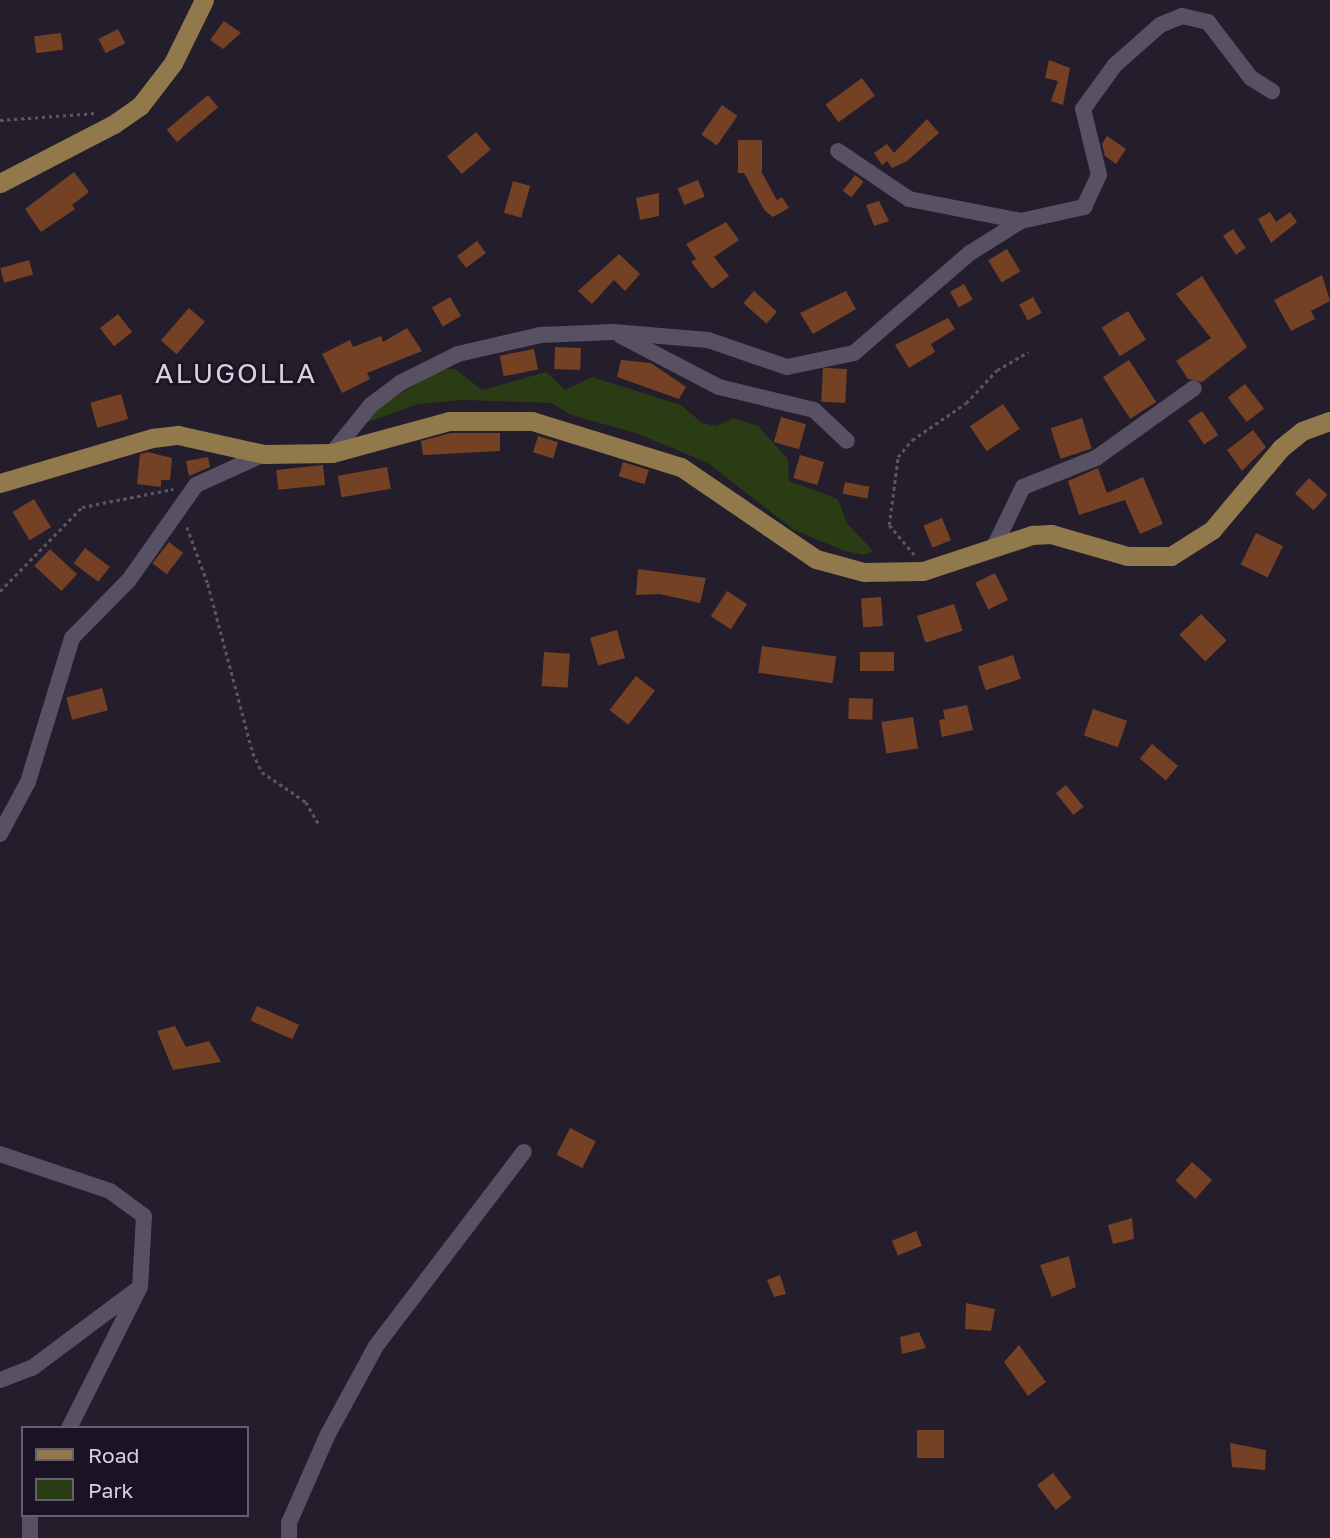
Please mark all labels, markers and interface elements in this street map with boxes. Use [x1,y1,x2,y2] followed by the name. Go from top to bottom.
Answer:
[156,356,316,390] district label: ALUGOLLA
[21,1426,248,1517] legend
[88,1442,139,1468] text: Road
[88,1477,133,1503] text: Park

